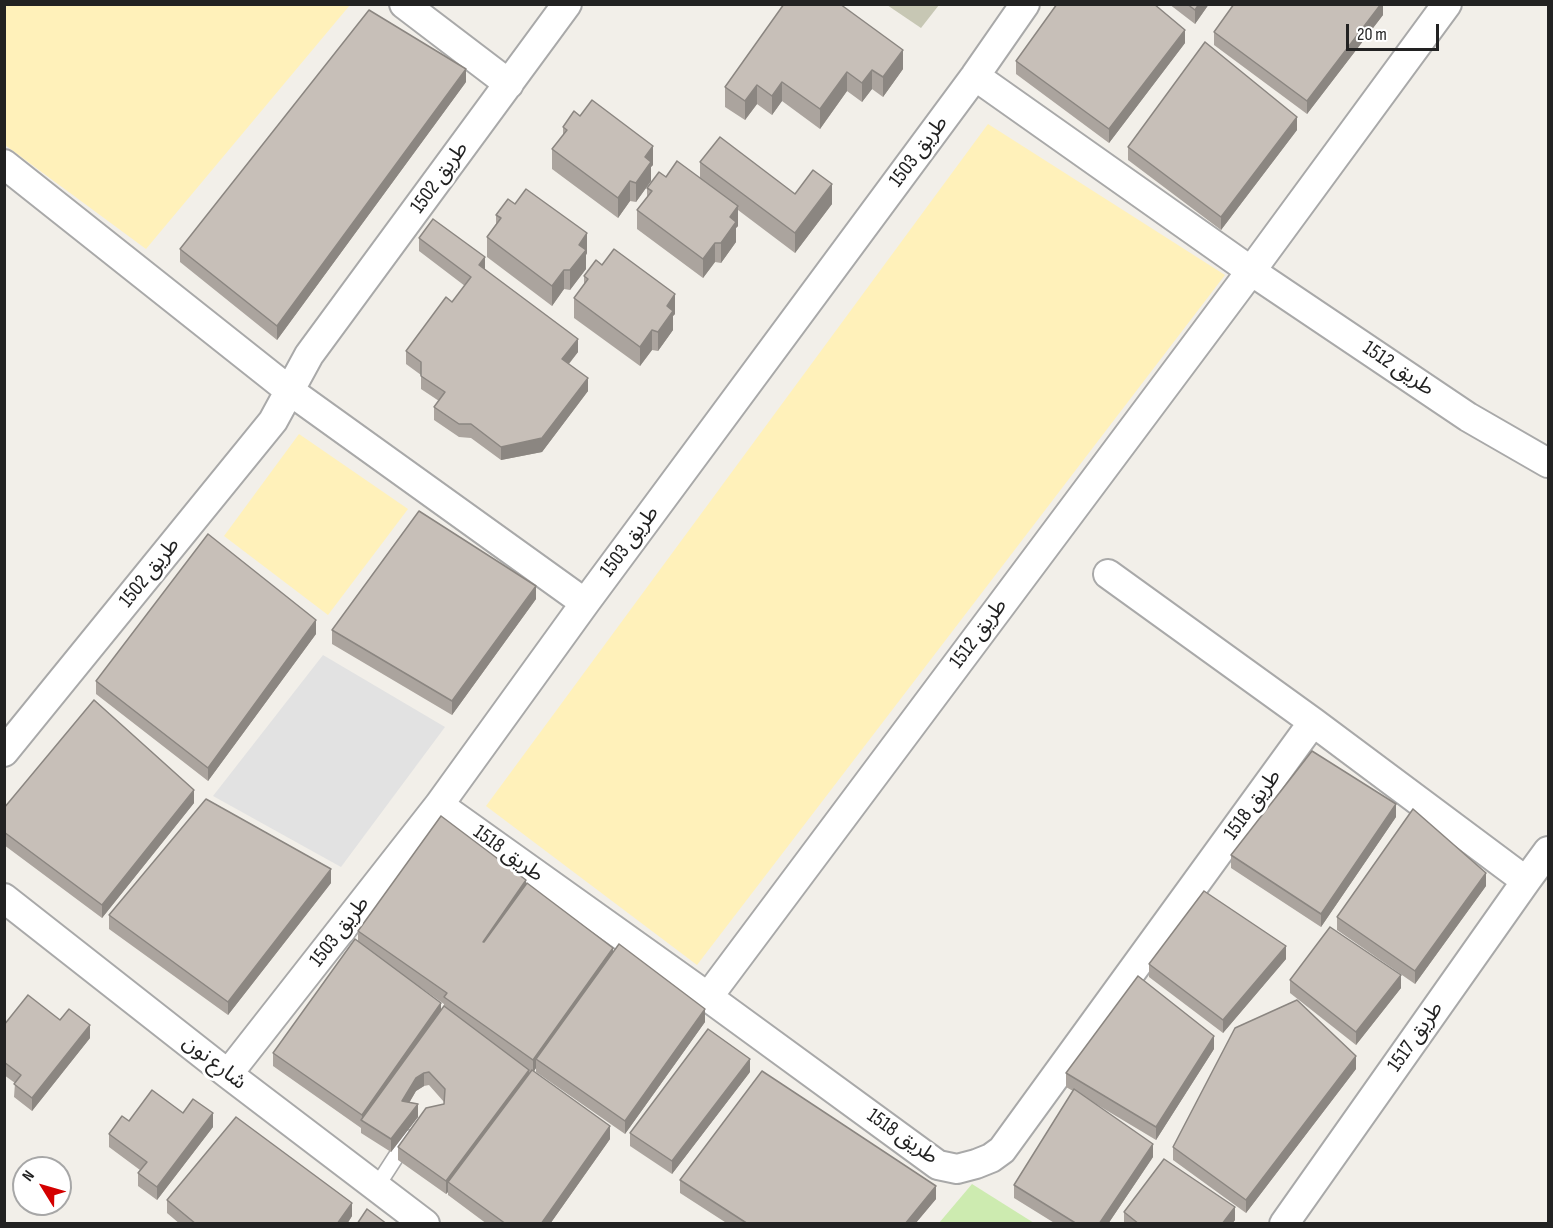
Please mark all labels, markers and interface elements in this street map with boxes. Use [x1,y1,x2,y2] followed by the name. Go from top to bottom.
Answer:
[1349,12,1442,50] scale bar
[1357,24,1387,45] text: 20 m
[884,112,954,192] street label: طريق 1503
[406,137,474,219] street label: طريق 1502
[1358,336,1438,402] street label: طريق 1512
[595,502,665,582] street label: طريق 1503
[114,533,186,613] street label: طريق 1502
[945,594,1013,674] street label: طريق 1512
[1219,765,1287,845] street label: طريق 1518
[468,820,548,888] street label: طريق 1518
[305,892,375,972] street label: طريق 1503
[1383,997,1449,1077] street label: طريق 1517
[177,1030,251,1096] street label: شارع نون
[862,1104,942,1170] street label: طريق 1518
[12,1156,72,1216] north arrow
[19,1167,39,1185] text: N

